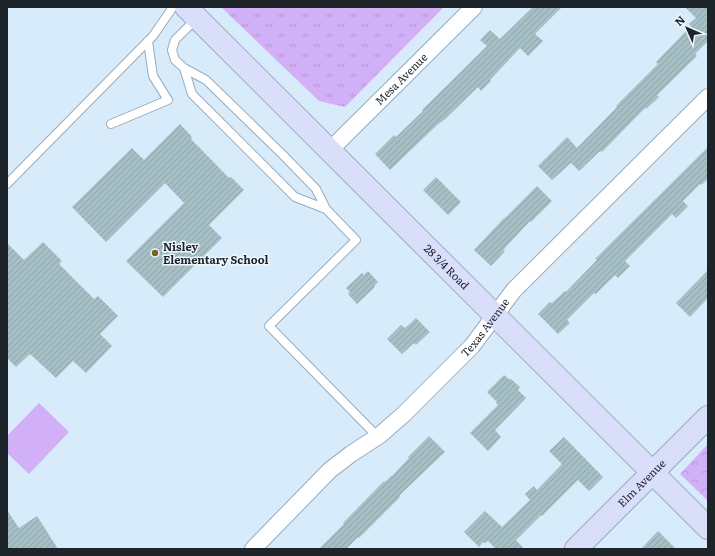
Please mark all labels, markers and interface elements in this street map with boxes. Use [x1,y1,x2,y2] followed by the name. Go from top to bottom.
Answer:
[667,8,707,48] north arrow
[670,11,688,29] text: N
[371,49,431,108] street label: Mesa Avenue
[163,238,268,267] place label: Nisley Elementary School
[421,240,474,293] street label: 28 3/4 Road
[150,248,160,258] marker: Nisley Elementary School
[456,294,513,360] street label: Texas Avenue
[613,455,669,510] street label: Elm Avenue

